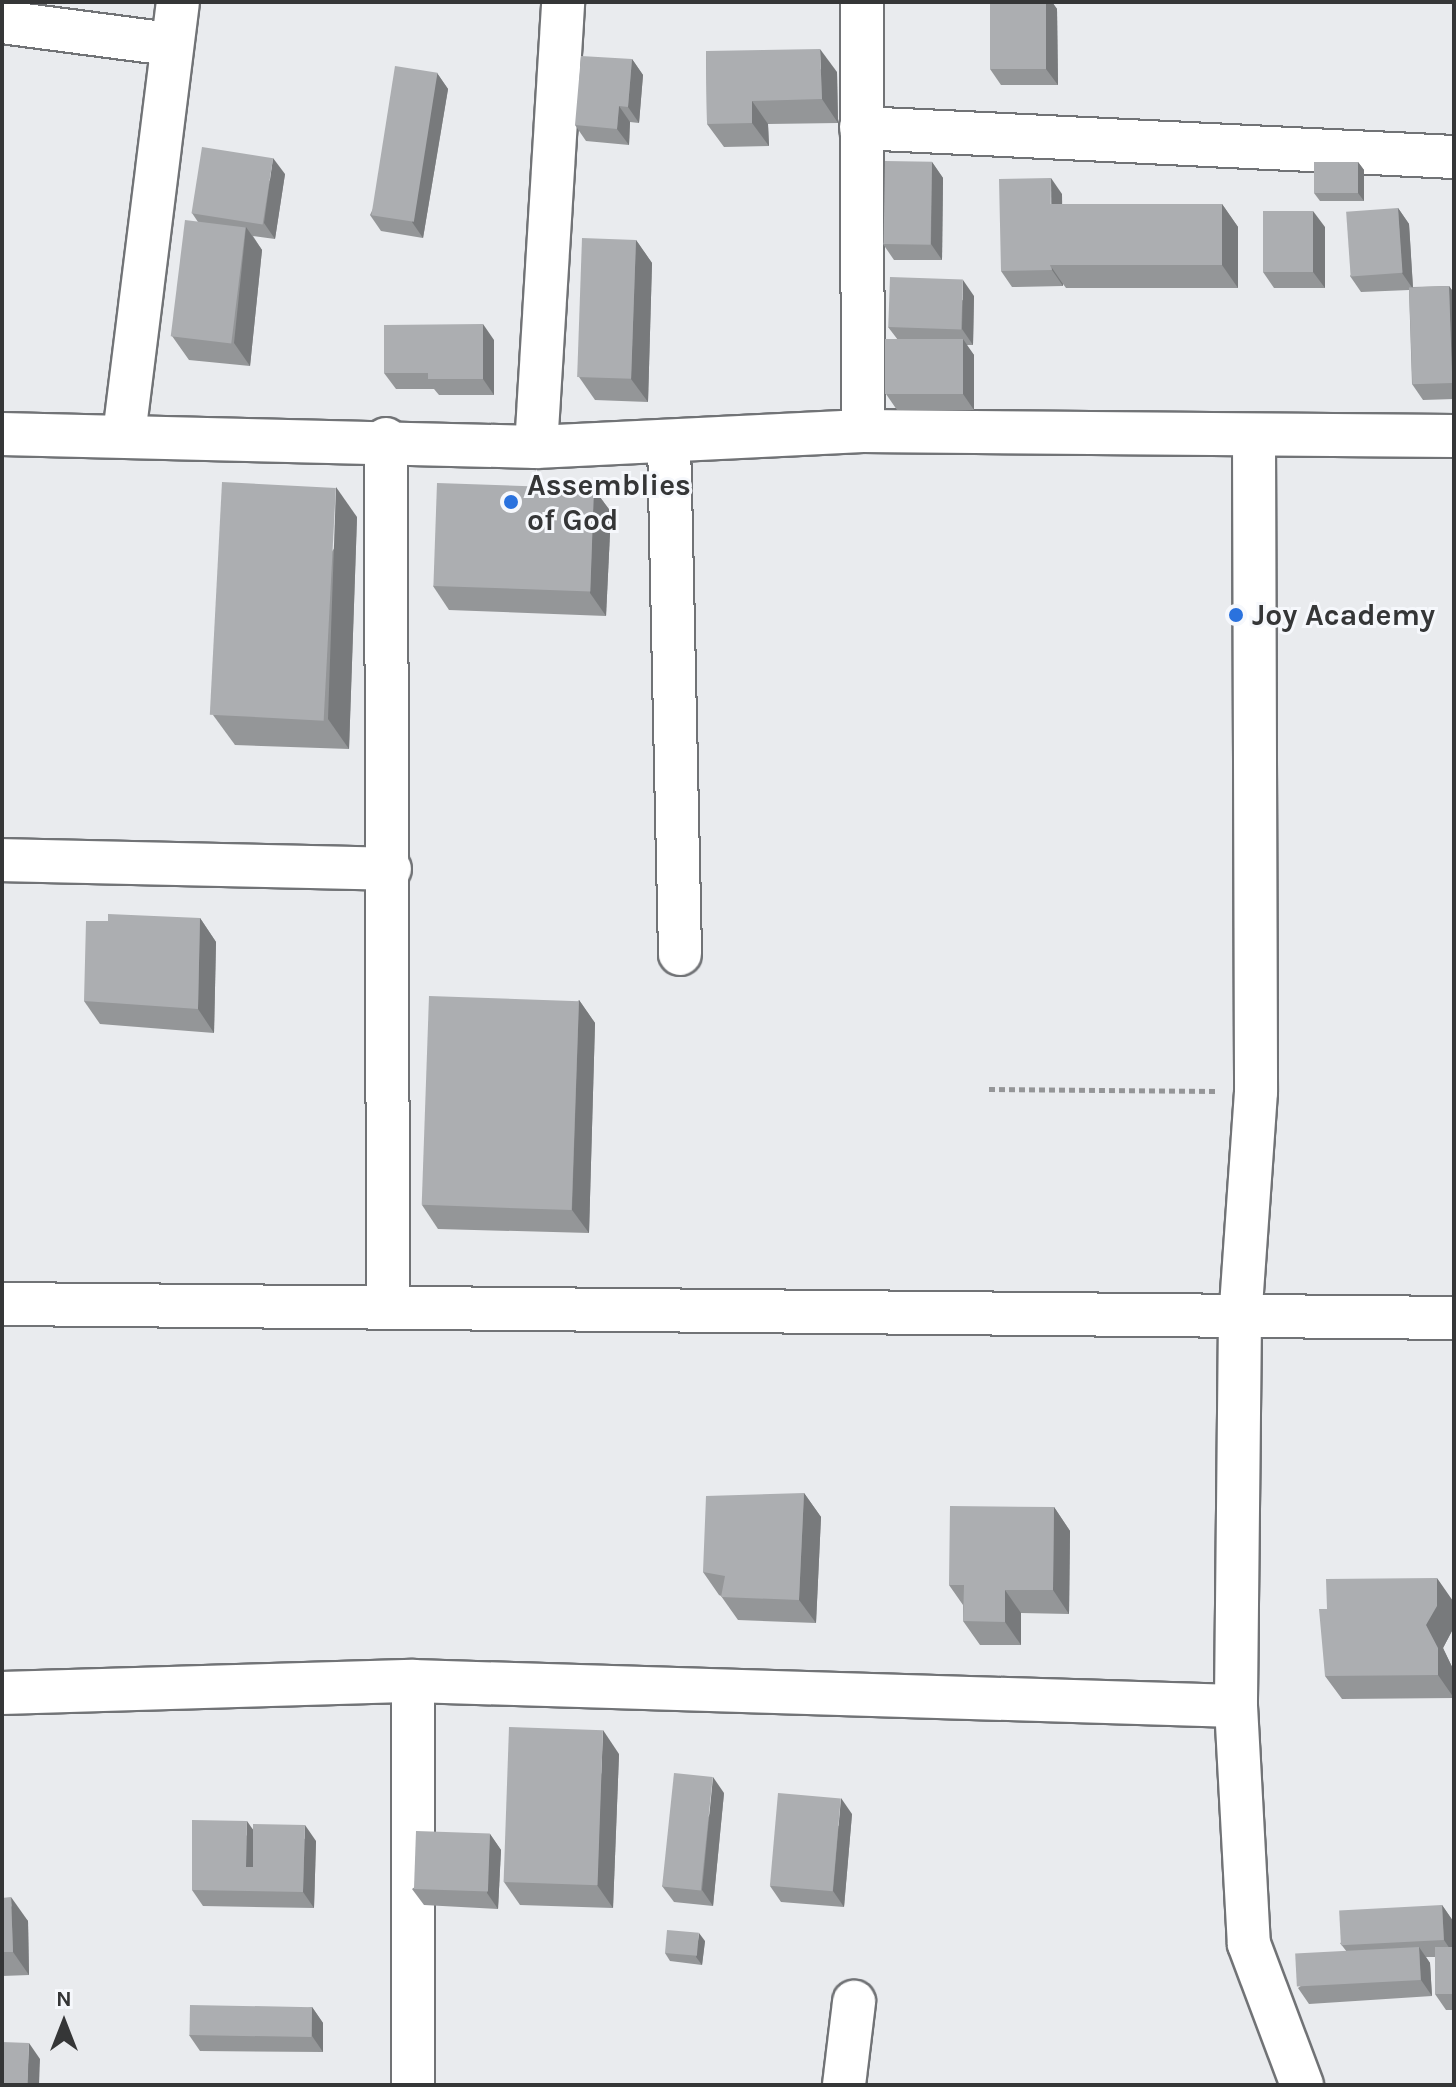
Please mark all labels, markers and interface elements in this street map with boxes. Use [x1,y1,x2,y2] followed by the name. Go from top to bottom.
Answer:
[527,467,691,538] place label: Assemblies of God
[502,493,520,511] marker: Assemblies of God
[1252,597,1435,633] place label: Joy Academy
[1227,606,1245,624] marker: Joy Academy
[24,1983,104,2063] north arrow
[56,1986,72,2012] text: N

